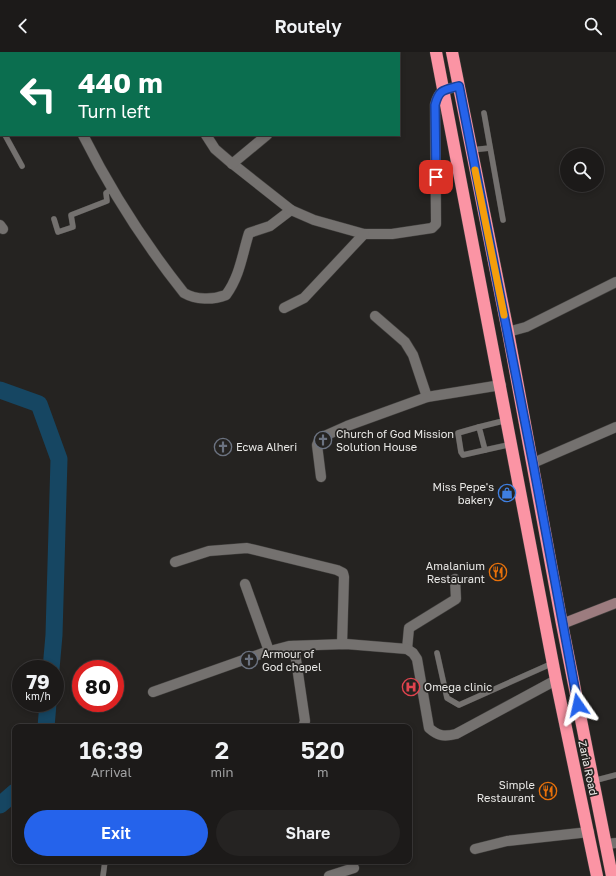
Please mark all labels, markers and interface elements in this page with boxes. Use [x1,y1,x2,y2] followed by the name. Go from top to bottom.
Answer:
[12,15,34,37] icon: back
[274,15,342,37] text: Routely
[582,15,604,37] icon: search
[78,66,163,99] text: 440 m
[12,68,64,120] icon: left
[78,100,151,122] text: Turn left
[560,148,604,192] map controls
[560,148,604,192] button: search
[419,160,453,194] pin
[425,166,447,188] icon: arrive
[336,427,454,453] place label: Church of God Mission Solution House
[313,430,333,450] church icon: Church of God Mission Solution House
[213,437,233,457] church icon: Ecwa Alheri
[236,440,297,453] place label: Ecwa Alheri
[432,480,494,506] place label: Miss Pepe's bakery
[497,483,517,503] shop icon: Miss Pepe's bakery
[426,559,485,585] place label: Amalanium Restaurant
[488,562,508,582] restaurant icon: Amalanium Restaurant
[262,647,322,673] place label: Armour of God chapel
[239,650,259,670] church icon: Armour of God chapel
[72,660,124,712] speed limit sign: 80
[26,669,50,693] text: 79
[401,677,421,697] hospital icon: Omega clinic
[424,680,492,693] place label: Omega clinic
[557,684,599,726] position arrow
[25,690,51,702] text: km/h
[79,735,143,764] text: 16:39
[215,735,229,764] text: 2
[301,735,345,764] text: 520
[576,739,601,797] street label: Zaria Road
[91,764,132,780] text: Arrival
[210,764,233,780] text: min
[317,764,328,780] text: m
[477,778,535,804] place label: Simple Restaurant
[538,781,558,801] restaurant icon: Simple Restaurant
[24,810,208,856] button: Exit
[216,810,400,856] button: Share

